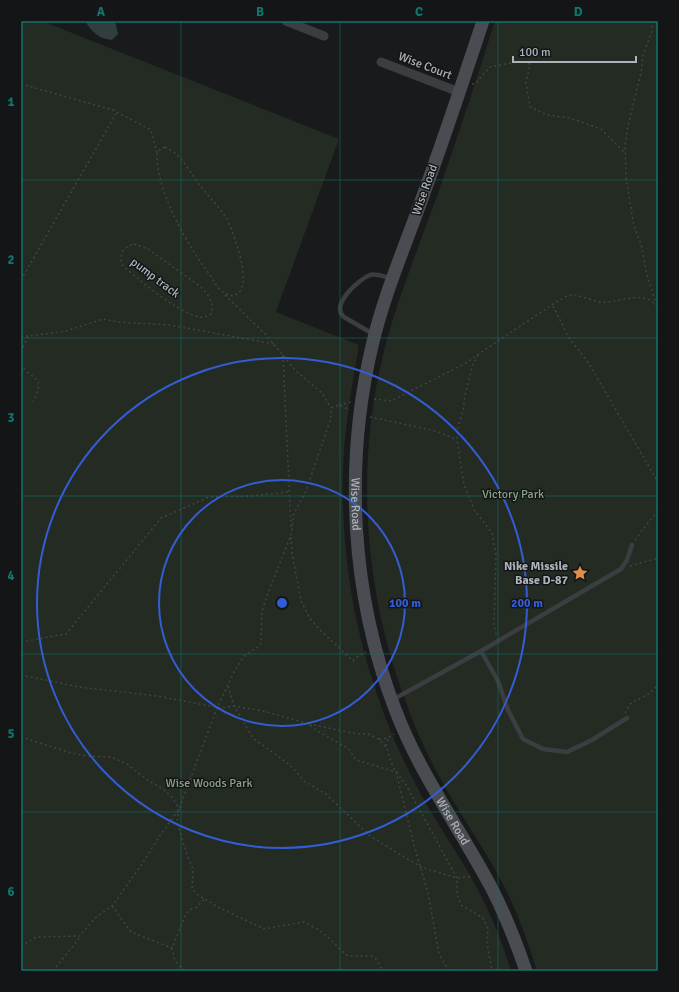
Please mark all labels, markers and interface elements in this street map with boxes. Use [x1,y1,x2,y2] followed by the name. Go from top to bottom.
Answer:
[97,4,106,20] text: A
[256,4,264,20] text: B
[415,4,423,20] text: C
[574,4,583,20] text: D
[513,38,636,64] scale bar
[519,45,551,60] text: 100 m
[396,49,454,83] street label: Wise Court
[7,94,15,110] text: 1
[409,163,441,217] street label: Wise Road
[7,252,15,268] text: 2
[127,255,183,301] street label: pump track
[7,410,15,426] text: 3
[348,478,364,531] street label: Wise Road
[482,487,544,502] park label: Victory Park
[504,559,569,588] place label: Nike Missile Base D-87
[571,564,589,582] place icon: Nike Missile Base D-87
[7,568,15,584] text: 4
[275,596,289,610] centre of rings
[389,596,421,611] text: 100 m
[511,596,543,611] text: 200 m
[7,726,15,742] text: 5
[166,776,252,791] park label: Wise Woods Park
[433,795,473,848] street label: Wise Road
[7,884,15,900] text: 6

